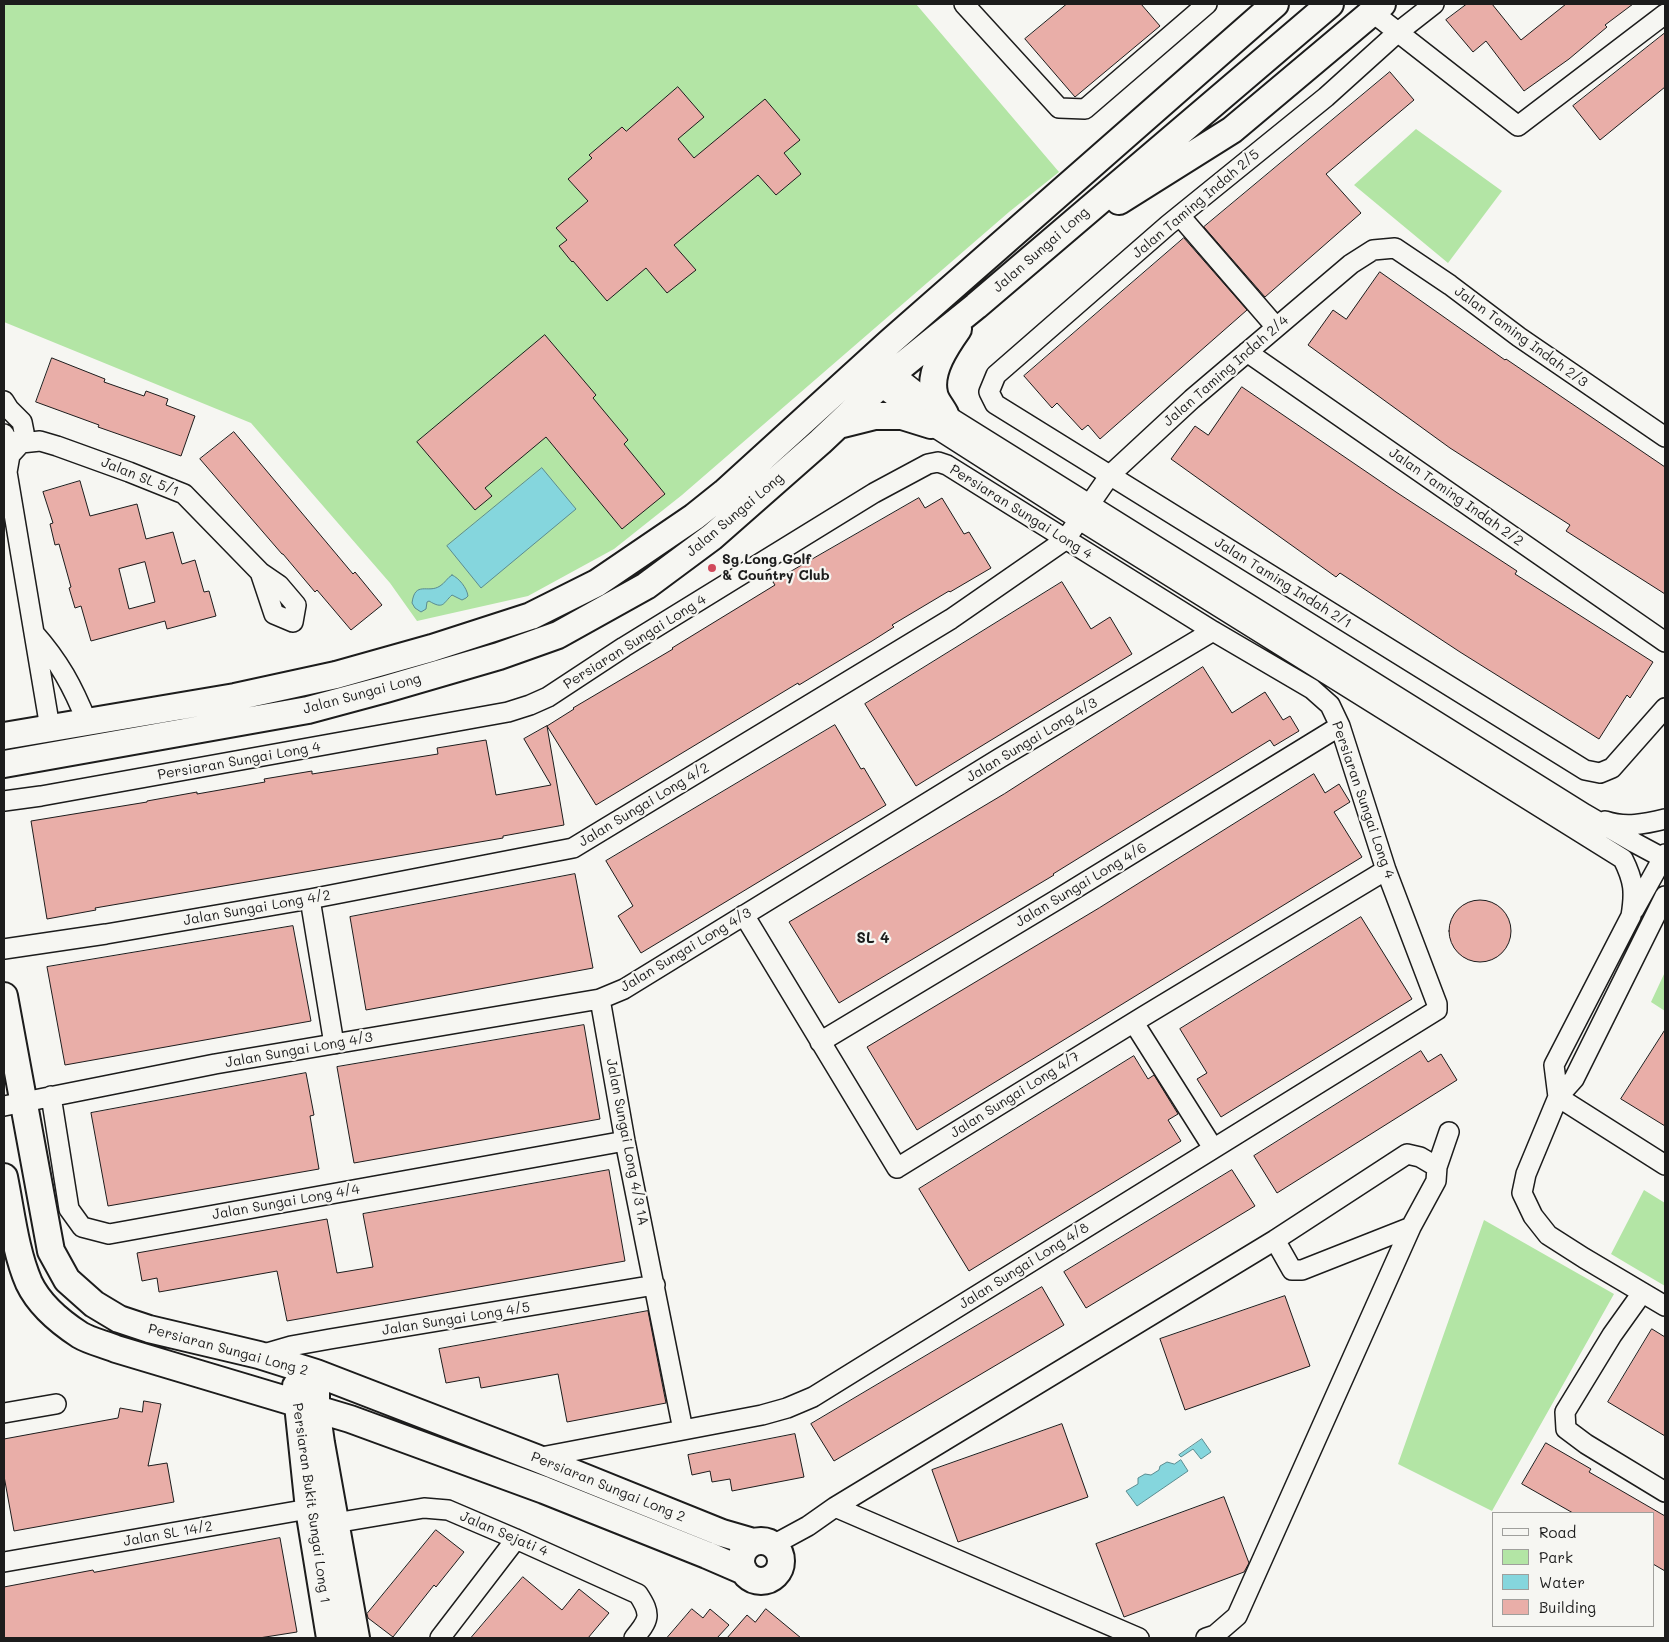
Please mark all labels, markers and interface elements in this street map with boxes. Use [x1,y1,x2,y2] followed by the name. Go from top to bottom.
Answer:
[1129,146,1263,262] street label: Jalan Taming Indah 2/5
[990,204,1092,296] street label: Jalan Sungai Long
[1451,283,1591,391] street label: Jalan Taming Indah 2/3
[1160,312,1292,430] street label: Jalan Taming Indah 2/4
[1386,444,1526,550] street label: Jalan Taming Indah 2/2
[99,454,181,500] street label: Jalan SL 5/1
[947,461,1095,563] street label: Persiaran Sungai Long 4
[683,470,787,560] street label: Jalan Sungai Long
[1211,534,1355,632] street label: Jalan Taming Indah 2/1
[722,552,830,584] place label: Sg Long Golf & Country Club
[706,562,718,574] marker: Sg Long Golf & Country Club
[561,591,709,693] street label: Persiaran Sungai Long 4
[301,670,423,718] street label: Jalan Sungai Long
[964,694,1100,786] street label: Jalan Sungai Long 4/3
[1328,719,1398,881] street label: Persiaran Sungai Long 4
[156,738,322,784] street label: Persiaran Sungai Long 4
[576,759,712,851] street label: Jalan Sungai Long 4/2
[1012,839,1150,931] street label: Jalan Sungai Long 4/6
[182,887,332,929] street label: Jalan Sungai Long 4/2
[618,904,754,996] street label: Jalan Sungai Long 4/3
[857,929,889,947] district label: SL 4
[224,1029,374,1071] street label: Jalan Sungai Long 4/3
[947,1048,1083,1142] street label: Jalan Sungai Long 4/7
[603,1057,651,1227] street label: Jalan Sungai Long 4/3 1A
[211,1181,361,1223] street label: Jalan Sungai Long 4/4
[956,1219,1092,1313] street label: Jalan Sungai Long 4/8
[381,1299,531,1339] street label: Jalan Sungai Long 4/5
[146,1321,310,1379] street label: Persiaran Sungai Long 2
[289,1402,333,1604] street label: Persiaran Bukit Sungai Long 1
[528,1448,688,1526] street label: Persiaran Sungai Long 2
[457,1508,551,1560] street label: Jalan Sejati 4
[1492,1512,1654,1627] legend
[122,1518,214,1550] street label: Jalan SL 14/2
[1539,1522,1576,1542] text: Road
[1539,1547,1573,1567] text: Park
[1539,1572,1585,1592] text: Water
[1539,1597,1596,1617] text: Building

